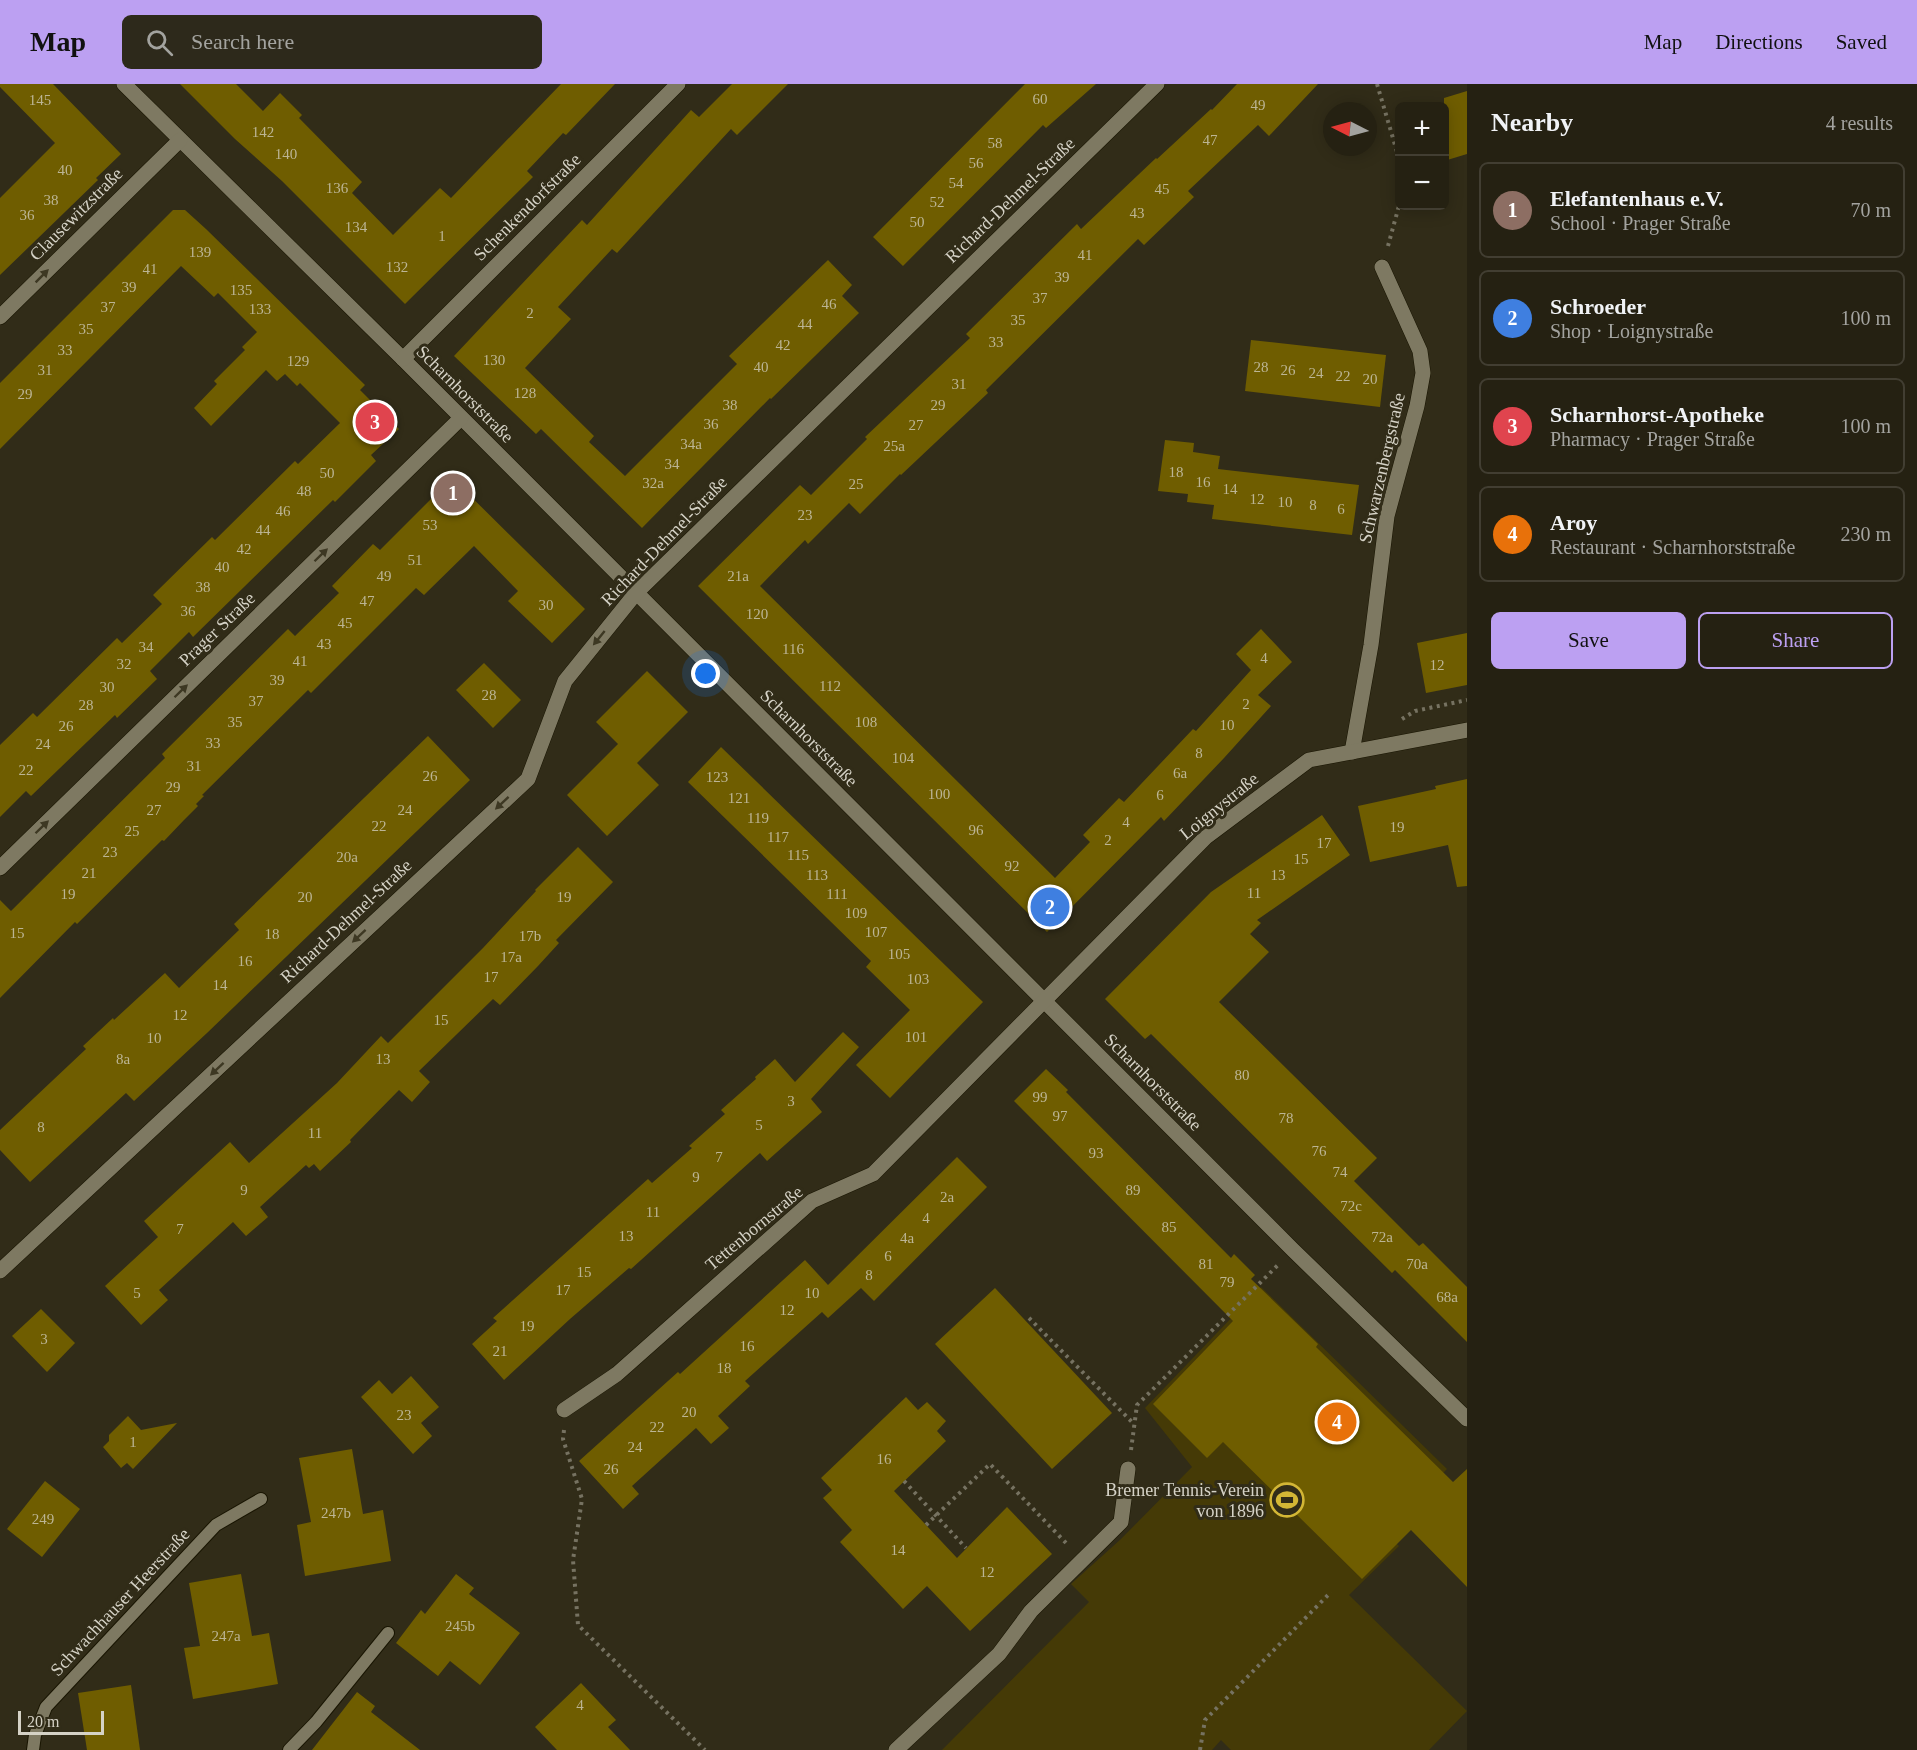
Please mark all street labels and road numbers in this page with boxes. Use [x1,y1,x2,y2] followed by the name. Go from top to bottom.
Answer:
[941,133,1079,267] street label: Richard-Dehmel-Straße
[469,149,585,265] street label: Schenkendorfstraße
[25,163,127,265] street label: Clausewitzstraße
[412,341,518,447] street label: Scharnhorststraße
[1355,391,1409,545] street label: Schwarzenbergstraße
[597,472,731,610] street label: Richard-Dehmel-Straße
[175,588,259,670] street label: Prager Straße
[756,685,862,791] street label: Scharnhorststraße
[1176,768,1262,844] street label: Loignystraße
[276,855,416,987] street label: Richard-Dehmel-Straße
[1100,1029,1206,1135] street label: Scharnhorststraße
[701,1182,807,1274] street label: Tettenbornstraße
[46,1524,194,1680] street label: Schwachhauser Heerstraße

